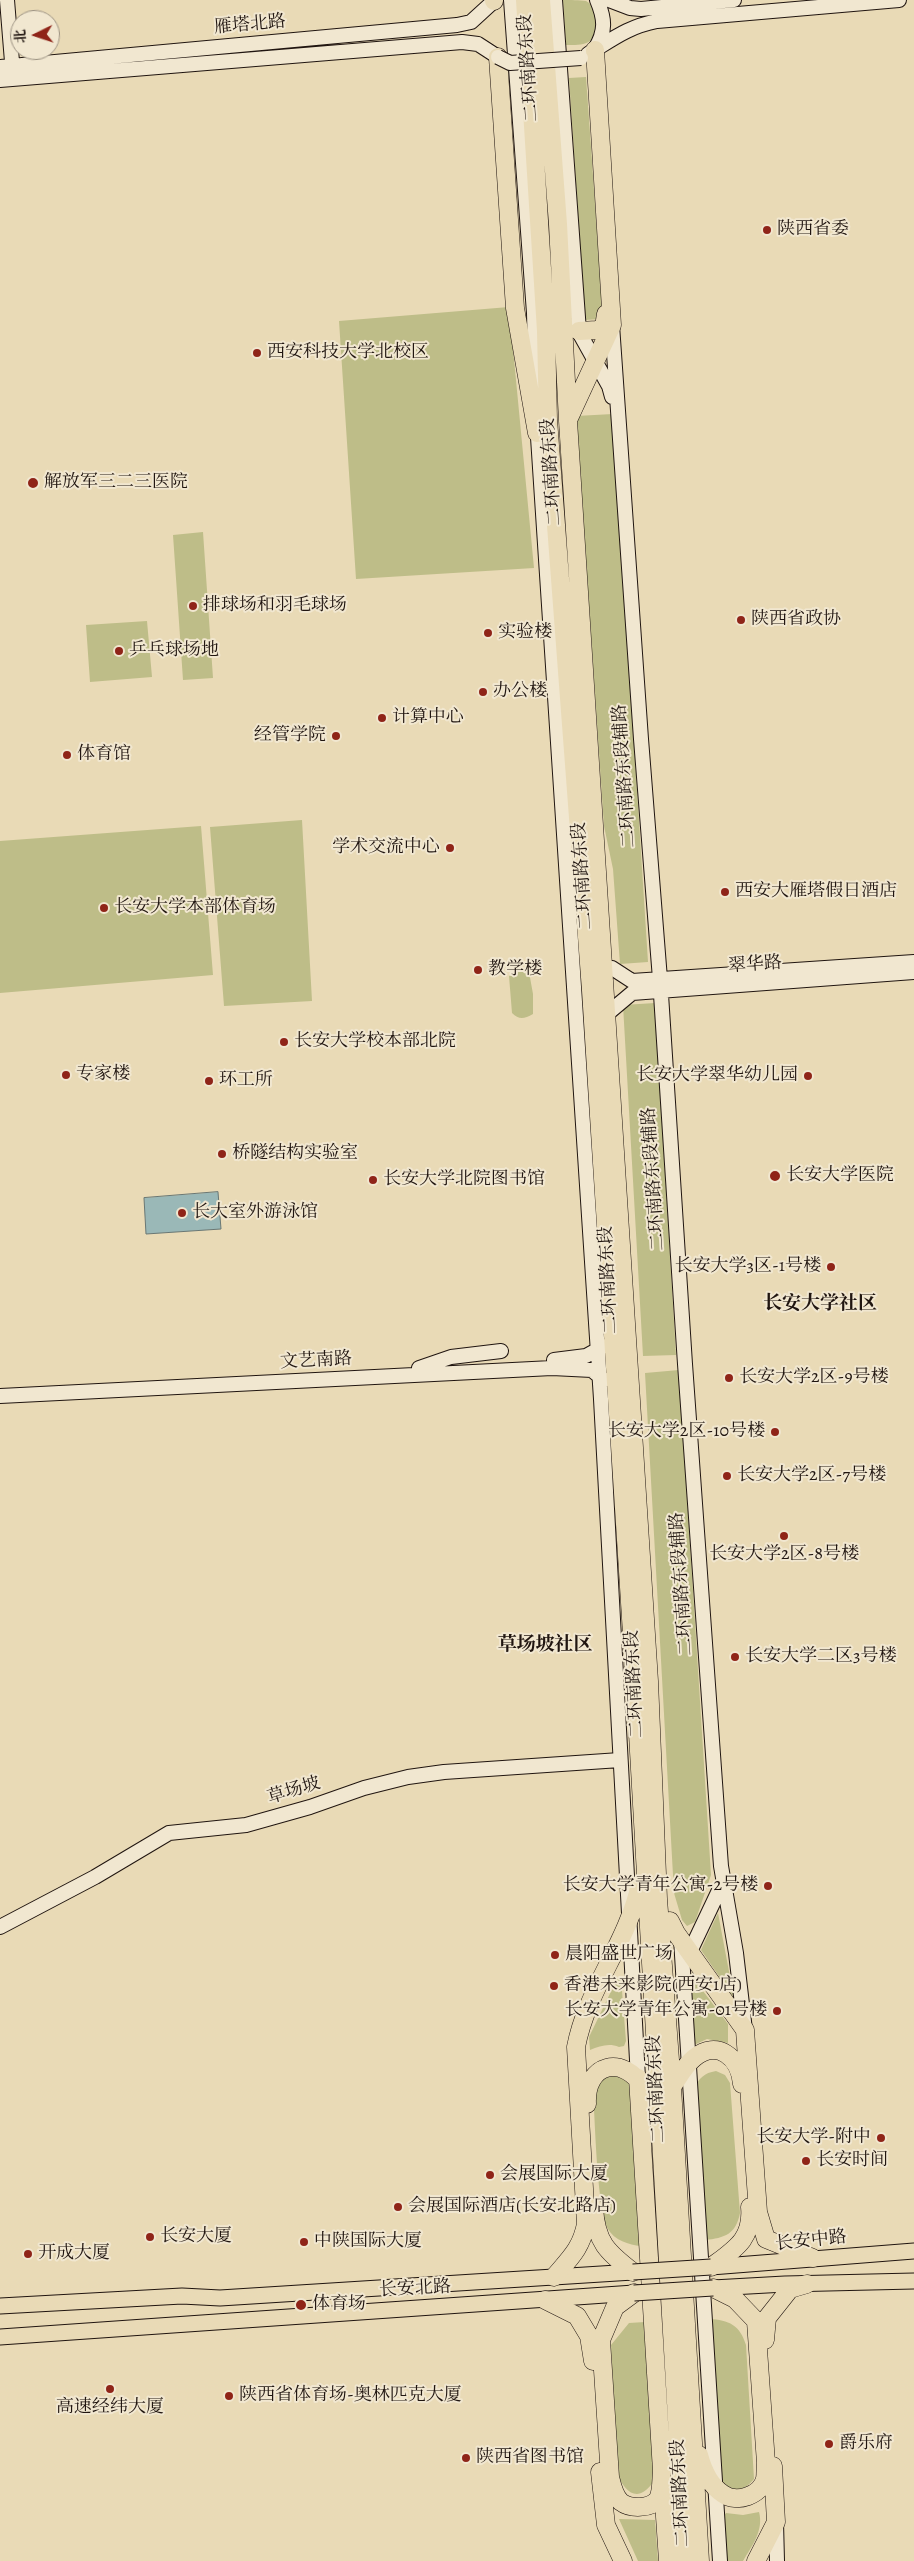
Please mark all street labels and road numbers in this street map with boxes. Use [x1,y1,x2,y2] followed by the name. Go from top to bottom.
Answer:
[213,11,287,39] street label: 雁塔北路
[514,13,544,123] street label: 二环南路东段
[537,417,567,527] street label: 二环南路东段
[609,703,641,849] street label: 二环南路东段辅路
[568,821,598,931] street label: 二环南路东段
[727,952,783,978] street label: 翠华路
[638,1106,670,1252] street label: 二环南路东段辅路
[595,1226,623,1334] street label: 二环南路东段
[279,1348,353,1374] street label: 文艺南路
[666,1511,698,1657] street label: 二环南路东段辅路
[621,1630,649,1738] street label: 二环南路东段
[265,1773,323,1809] street label: 草场坡
[643,2035,671,2143] street label: 二环南路东段
[774,2226,848,2256] street label: 长安中路
[378,2276,452,2302] street label: 长安北路
[667,2439,695,2547] street label: 二环南路东段

